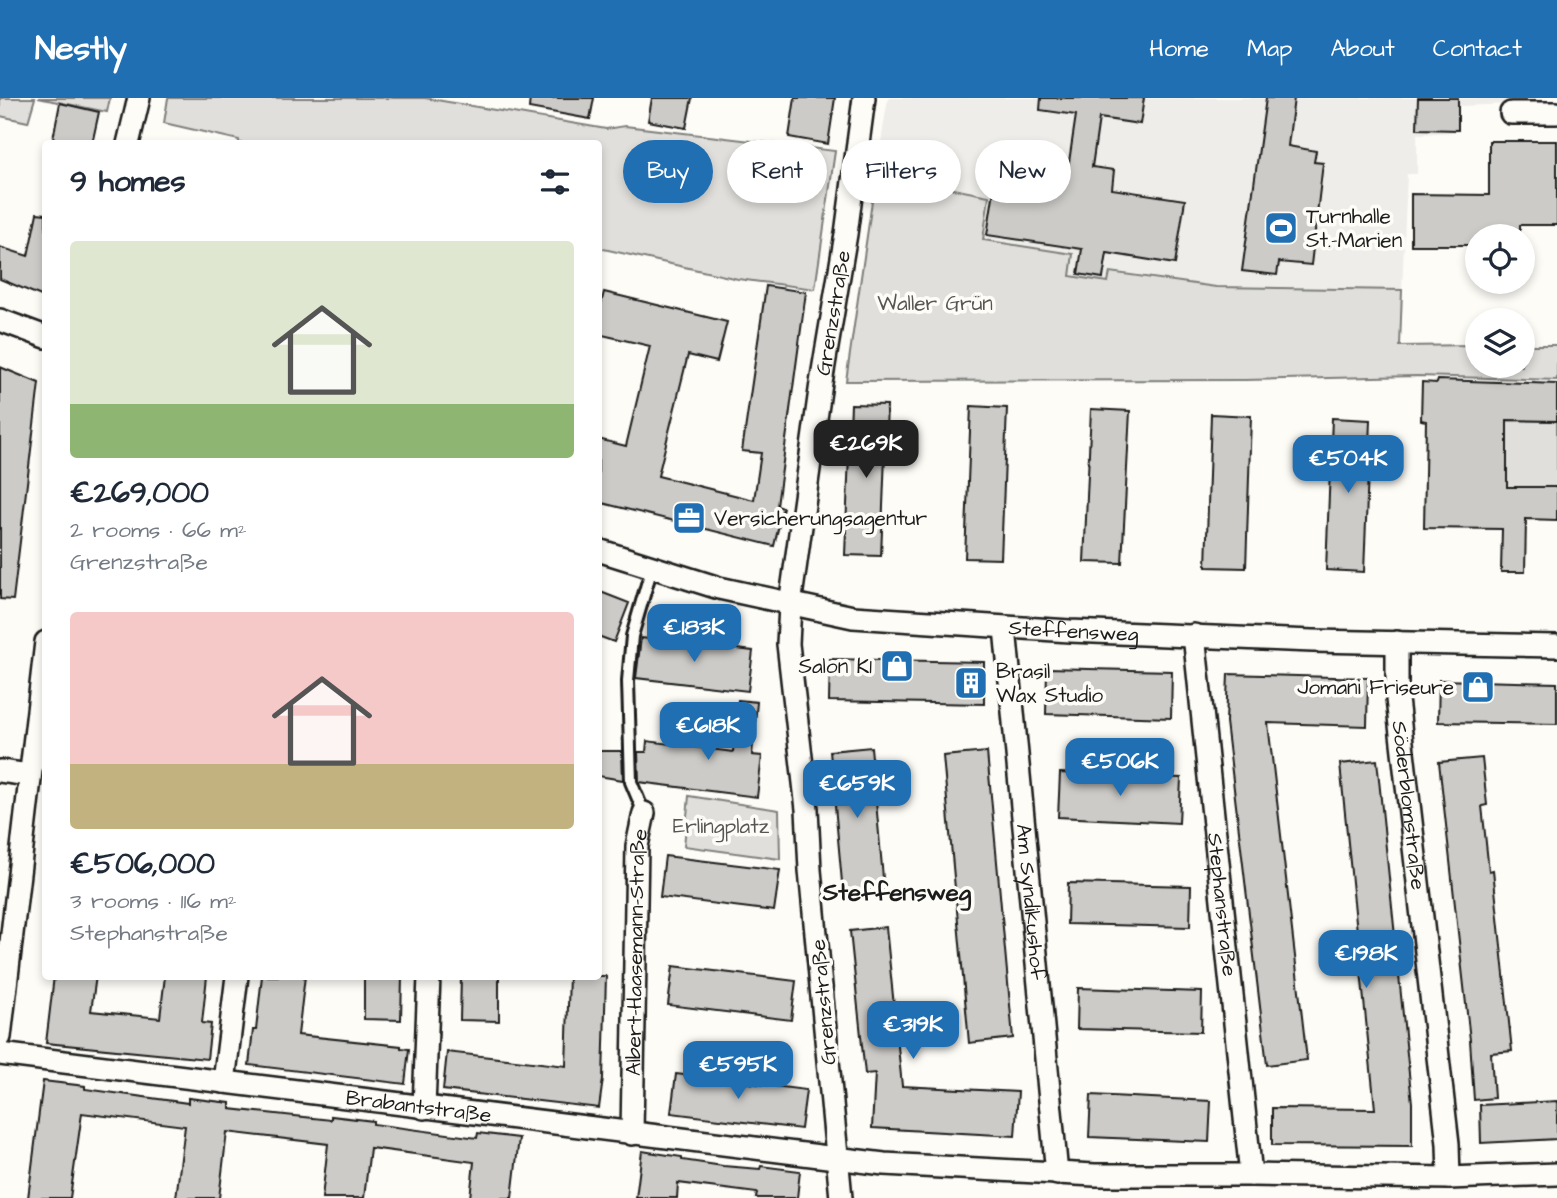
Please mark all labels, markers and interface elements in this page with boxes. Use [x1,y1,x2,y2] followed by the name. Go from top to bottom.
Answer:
[35,26,127,72] text: Nestly
[1149,32,1209,66] text: Home
[1247,32,1292,66] text: Map
[1330,32,1395,66] text: About
[1433,32,1522,66] text: Contact
[623,140,713,203] chip: Buy
[727,140,827,203] chip: Rent
[841,140,961,203] chip: Filters
[975,140,1071,203] chip: New
[70,161,185,203] text: 9 homes
[536,163,574,201] icon: filters
[1306,202,1402,255] place label: Turnhalle St.-Marien
[1262,209,1300,247] sports icon: Turnhalle St.-Marien
[1465,224,1535,378] map controls
[1465,224,1535,294] button: locate
[809,248,858,377] street label: Grenzstraße
[259,287,385,413] icon: home
[877,289,993,318] park label: Waller Grün
[1465,308,1535,378] button: layers
[817,420,915,480] pin: €269K
[830,427,902,459] text: €269K
[1299,436,1397,495] pin: €504K
[1309,442,1387,474] text: €504K
[70,472,209,514] text: €269,000
[670,499,708,537] office icon: Versicherungsagentur
[714,504,928,535] place label: Versicherungsagentur
[70,514,247,546] text: 2 rooms · 66 m²
[70,546,208,578] text: Grenzstraße
[645,604,743,664] pin: €183K
[663,611,725,643] text: €183K
[1008,613,1139,651] street label: Steffensweg
[878,647,916,685] shop icon: Salon K1
[798,652,872,681] place label: Salon K1
[996,657,1103,710] place label: Brasil Wax Studio
[259,658,385,784] icon: home
[952,664,990,702] building icon: Brasil Wax Studio
[1459,668,1497,706] shop icon: Jomani Friseure
[1297,673,1454,702] place label: Jomani Friseure
[659,702,757,762] pin: €618K
[676,709,740,741] text: €618K
[1385,719,1433,891] street label: Söderblomstraße
[1071,738,1169,798] pin: €506K
[1081,745,1159,777] text: €506K
[808,760,906,820] pin: €659K
[819,767,895,799] text: €659K
[673,812,770,843] park label: Erlingplatz
[1009,823,1052,982] street label: Am Syndikushof
[619,826,655,1076] street label: Albert-Haasemann-Straße
[1200,831,1244,978] street label: Stephanstraße
[70,843,215,885] text: €506,000
[822,876,972,911] district label: Steffensweg
[70,885,237,917] text: 3 rooms · 116 m²
[70,917,228,949] text: Stephanstraße
[1317,930,1415,990] pin: €198K
[1334,937,1398,969] text: €198K
[804,938,843,1066] street label: Grenzstraße
[864,1002,962,1061] pin: €319K
[883,1008,943,1040] text: €319K
[689,1042,787,1101] pin: €595K
[699,1048,777,1080] text: €595K
[344,1083,493,1130] street label: Brabantstraße

